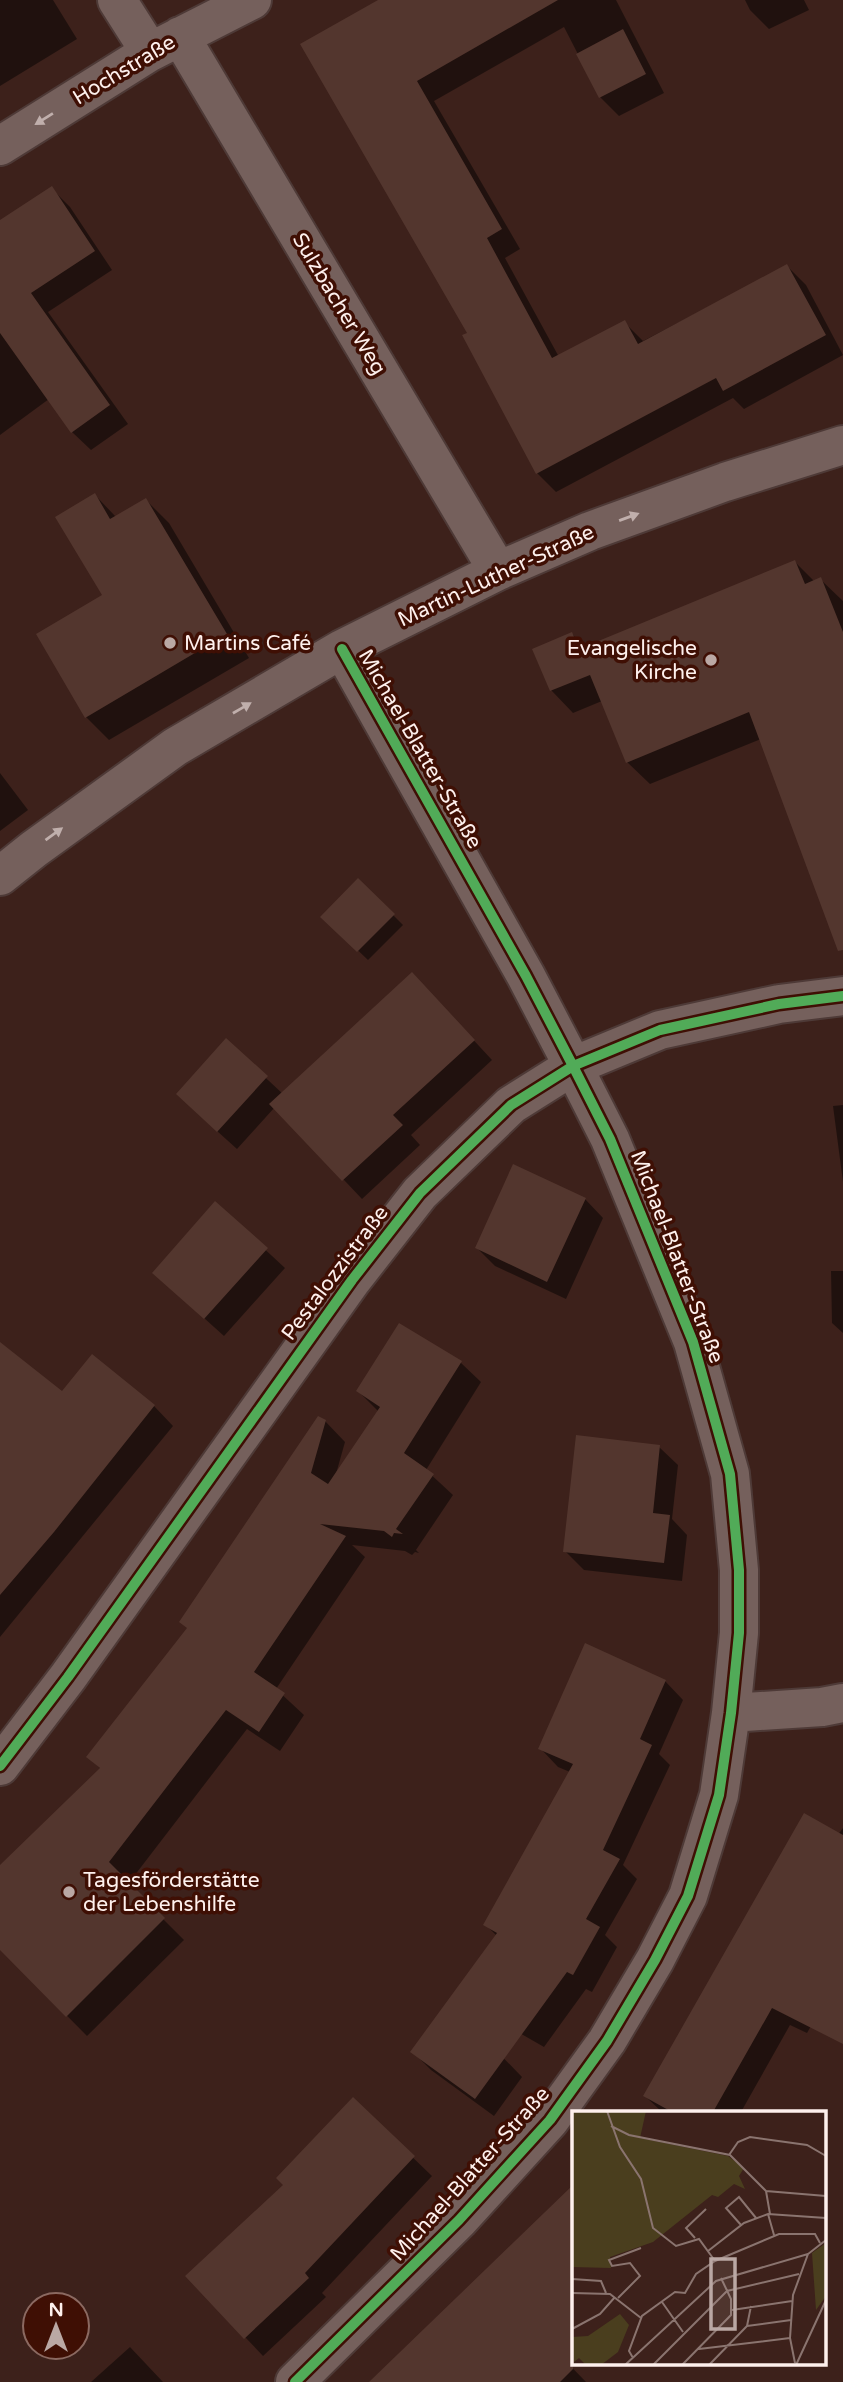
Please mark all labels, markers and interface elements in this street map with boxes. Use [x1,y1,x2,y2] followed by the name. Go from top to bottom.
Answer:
[68,30,180,110] street label: Hochstraße
[34,112,54,125] one-way arrow
[287,229,391,379] street label: Sulzbacher Weg
[619,511,640,522] one-way arrow
[394,520,598,632] street label: Martin-Luther-Straße
[184,631,311,656] place label: Martins Café
[162,635,178,651] marker: Martins Café
[567,636,697,685] place label: Evangelische Kirche
[353,645,487,853] street label: Michael-Blatter-Straße
[703,652,719,668] marker: Evangelische Kirche
[233,701,252,714] one-way arrow
[45,828,63,842] one-way arrow
[625,1147,729,1367] street label: Michael-Blatter-Straße
[276,1201,394,1345] street label: Pestalozzistraße
[83,1868,260,1917] place label: Tagesförderstätte der Lebenshilfe
[61,1884,77,1900] marker: Tagesförderstätte der Lebenshilfe
[385,2082,555,2266] street label: Michael-Blatter-Straße
[572,2111,826,2364] inset map
[21,2291,91,2361] north arrow
[48,2299,64,2321] text: N

